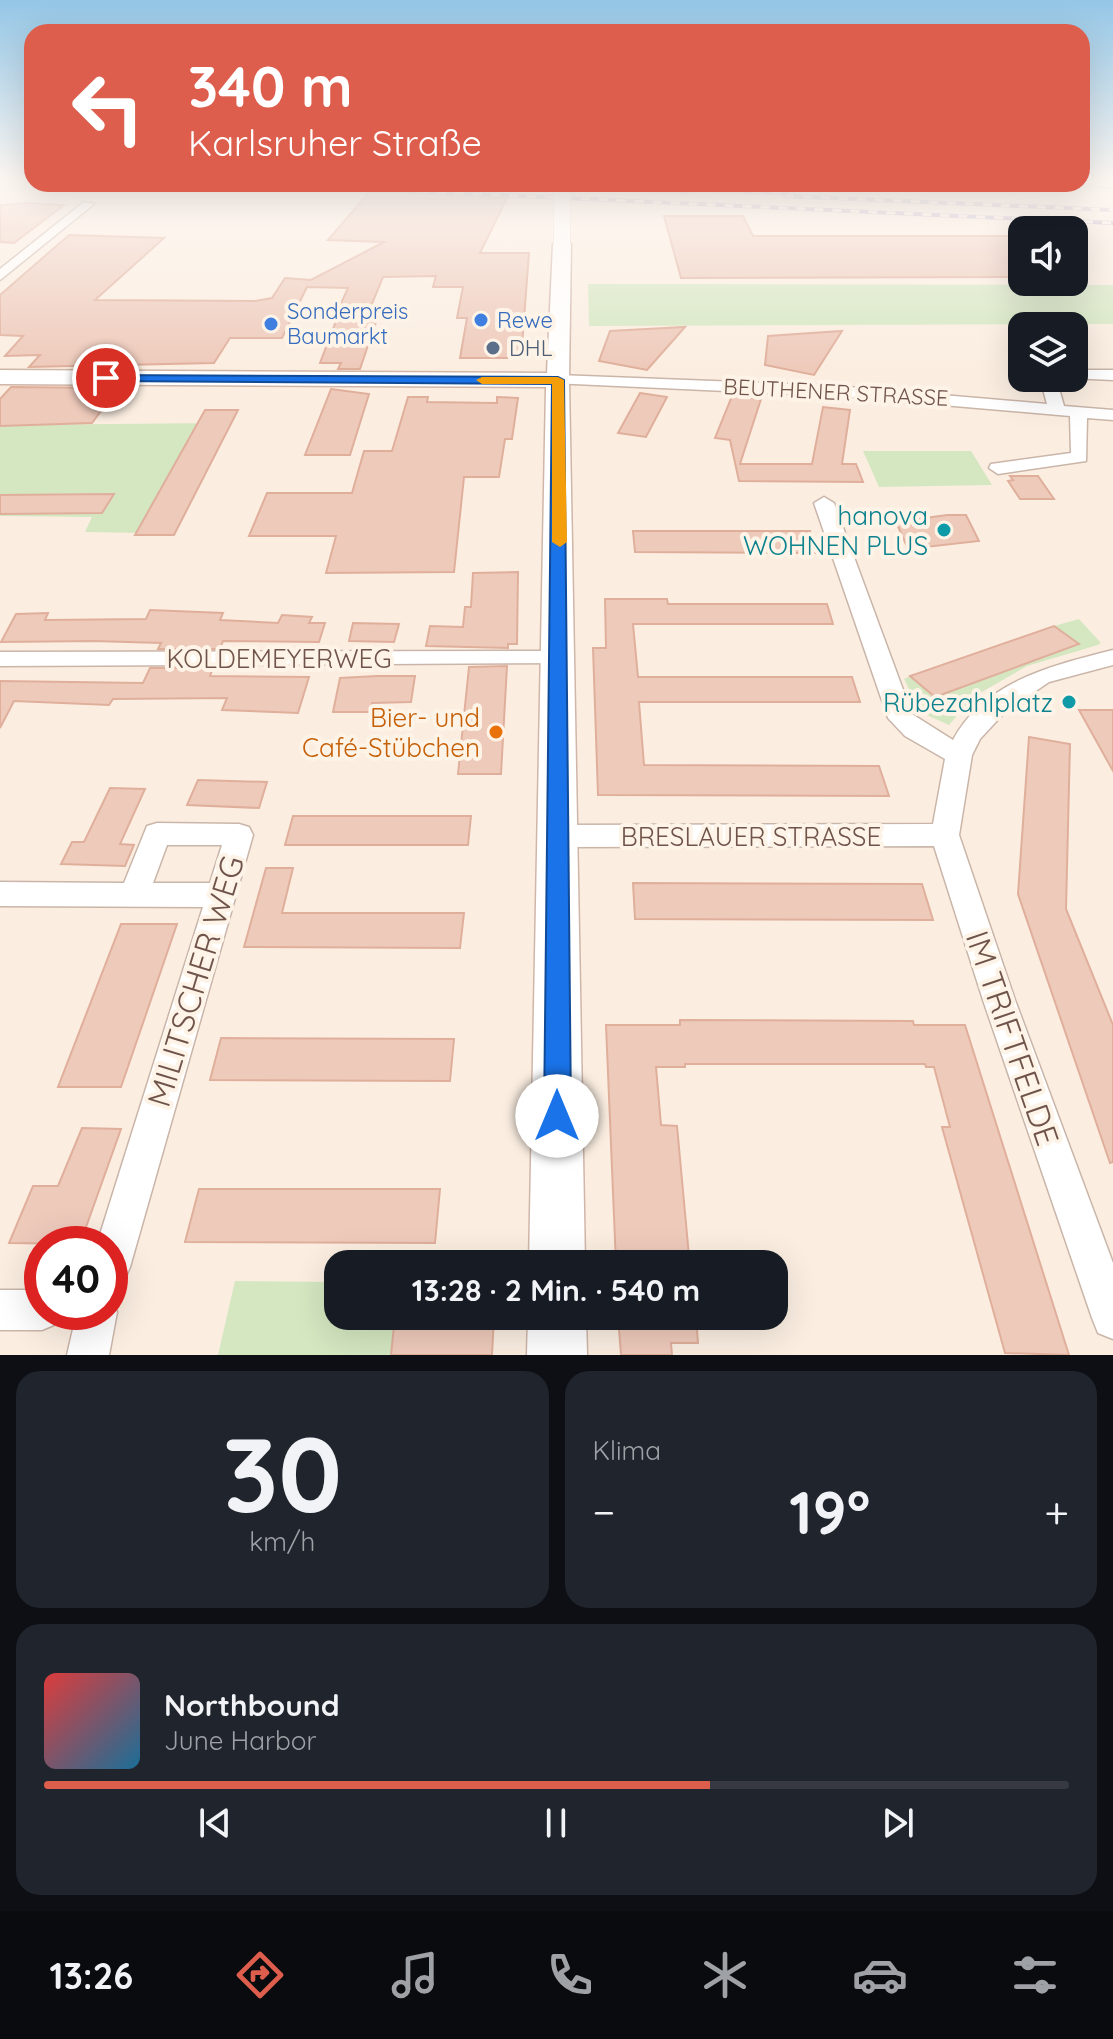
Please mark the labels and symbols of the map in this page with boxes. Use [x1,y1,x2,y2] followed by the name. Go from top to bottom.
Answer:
[287,297,408,350] place label: Sonderpreis Baumarkt
[497,306,553,334] place label: Rewe
[472,311,490,329] marker: Rewe
[262,315,280,333] marker: Sonderpreis Baumarkt
[509,334,553,362] place label: DHL
[484,339,502,357] marker: DHL
[72,344,140,412] pin
[723,372,949,412] street label: BEUTHENER STRASSE
[743,499,928,562] place label: hanova WOHNEN PLUS
[935,521,953,539] marker: hanova WOHNEN PLUS
[167,642,391,675] street label: KOLDEMEYERWEG
[883,686,1053,719] place label: Rübezahlplatz
[1060,693,1078,711] marker: Rübezahlplatz
[302,701,480,764] place label: Bier- und Café-Stübchen
[487,723,505,741] marker: Bier- und Café-Stübchen
[621,820,881,853] street label: BRESLAUER STRASSE
[138,851,252,1111] street label: MILITSCHER WEG
[958,925,1068,1151] street label: IM TRIFTFELDE
[515,1074,599,1158] position arrow
[24,1226,128,1330] speed limit sign: 40

